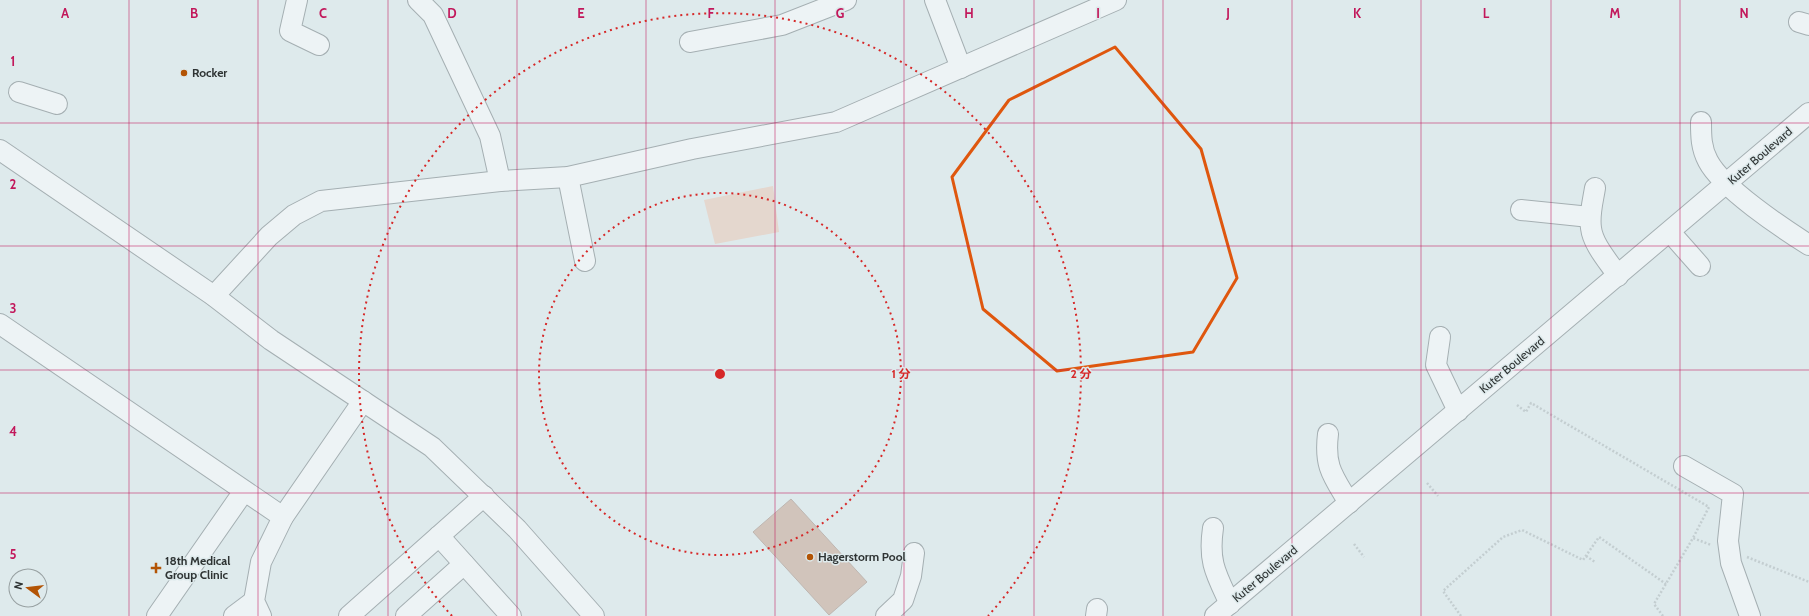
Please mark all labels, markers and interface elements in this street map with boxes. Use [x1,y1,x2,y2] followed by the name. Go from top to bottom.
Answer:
[61,5,70,21] text: A
[190,5,198,21] text: B
[319,5,327,21] text: C
[447,5,457,21] text: D
[577,5,585,21] text: E
[708,5,715,21] text: F
[836,5,845,21] text: G
[964,5,974,21] text: H
[1096,5,1100,21] text: I
[1225,5,1230,21] text: J
[1353,5,1362,21] text: K
[1483,5,1490,21] text: L
[1610,5,1621,21] text: M
[1739,5,1749,21] text: N
[11,53,15,69] text: 1
[192,65,227,80] place label: Rocker
[179,68,189,78] marker: Rocker
[1724,124,1795,188] street label: Kuter Boulevard
[10,176,17,192] text: 2
[9,300,17,316] text: 3
[1476,333,1547,396] street label: Kuter Boulevard
[891,366,911,381] text: 1 分
[1070,366,1092,381] text: 2 分
[713,367,727,381] centre of rings
[9,423,17,439] text: 4
[1229,542,1300,605] street label: Kuter Boulevard
[10,546,17,562] text: 5
[818,549,906,564] place label: Hagerstorm Pool
[805,552,815,562] marker: Hagerstorm Pool
[165,553,230,582] place label: 18th Medical Group Clinic
[150,562,162,574] marker: 18th Medical Group Clinic
[8,568,48,608] north arrow
[11,580,26,591] text: N

